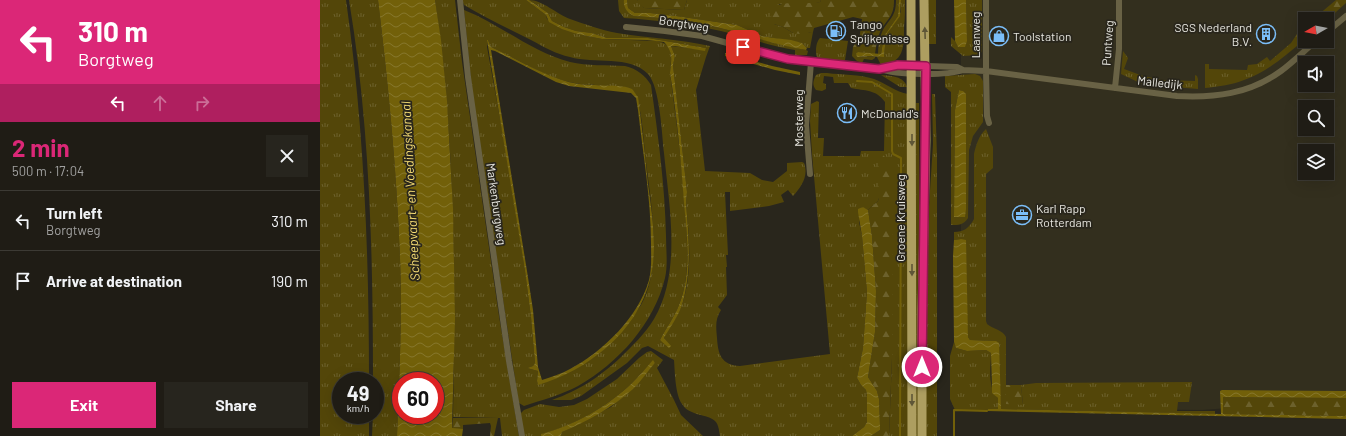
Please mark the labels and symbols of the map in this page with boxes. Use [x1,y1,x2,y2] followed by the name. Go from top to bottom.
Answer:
[658,12,710,34] street label: Borgtweg
[968,12,982,58] street label: Laanweg
[1298,12,1334,48] north arrow
[850,17,909,45] place label: Tango Spijkenisse
[825,20,847,42] fuel station icon: Tango Spijkenisse
[1098,20,1116,66] street label: Puntweg
[1175,20,1252,48] place label: SGS Nederland B.V.
[1255,23,1277,45] building icon: SGS Nederland B.V.
[988,25,1010,47] shop icon: Toolstation
[922,27,929,39] one-way arrow
[1013,29,1071,43] place label: Toolstation
[726,30,760,64] pin
[1137,73,1183,91] street label: Malledijk
[791,89,805,147] street label: Mosterweg
[397,101,423,281] water label: Scheepvaart- en Voedingskanaal
[836,102,858,124] restaurant icon: McDonald's
[861,106,919,120] place label: McDonald's
[909,134,915,147] one-way arrow
[484,162,510,246] street label: Markenburgweg
[893,174,907,262] street label: Groene Kruisweg
[1036,201,1092,229] place label: Karl Rapp Rotterdam
[1011,204,1033,226] office icon: Karl Rapp Rotterdam
[909,264,915,277] one-way arrow
[901,346,943,388] position arrow
[392,372,444,424] speed limit sign: 60
[909,394,915,407] one-way arrow

